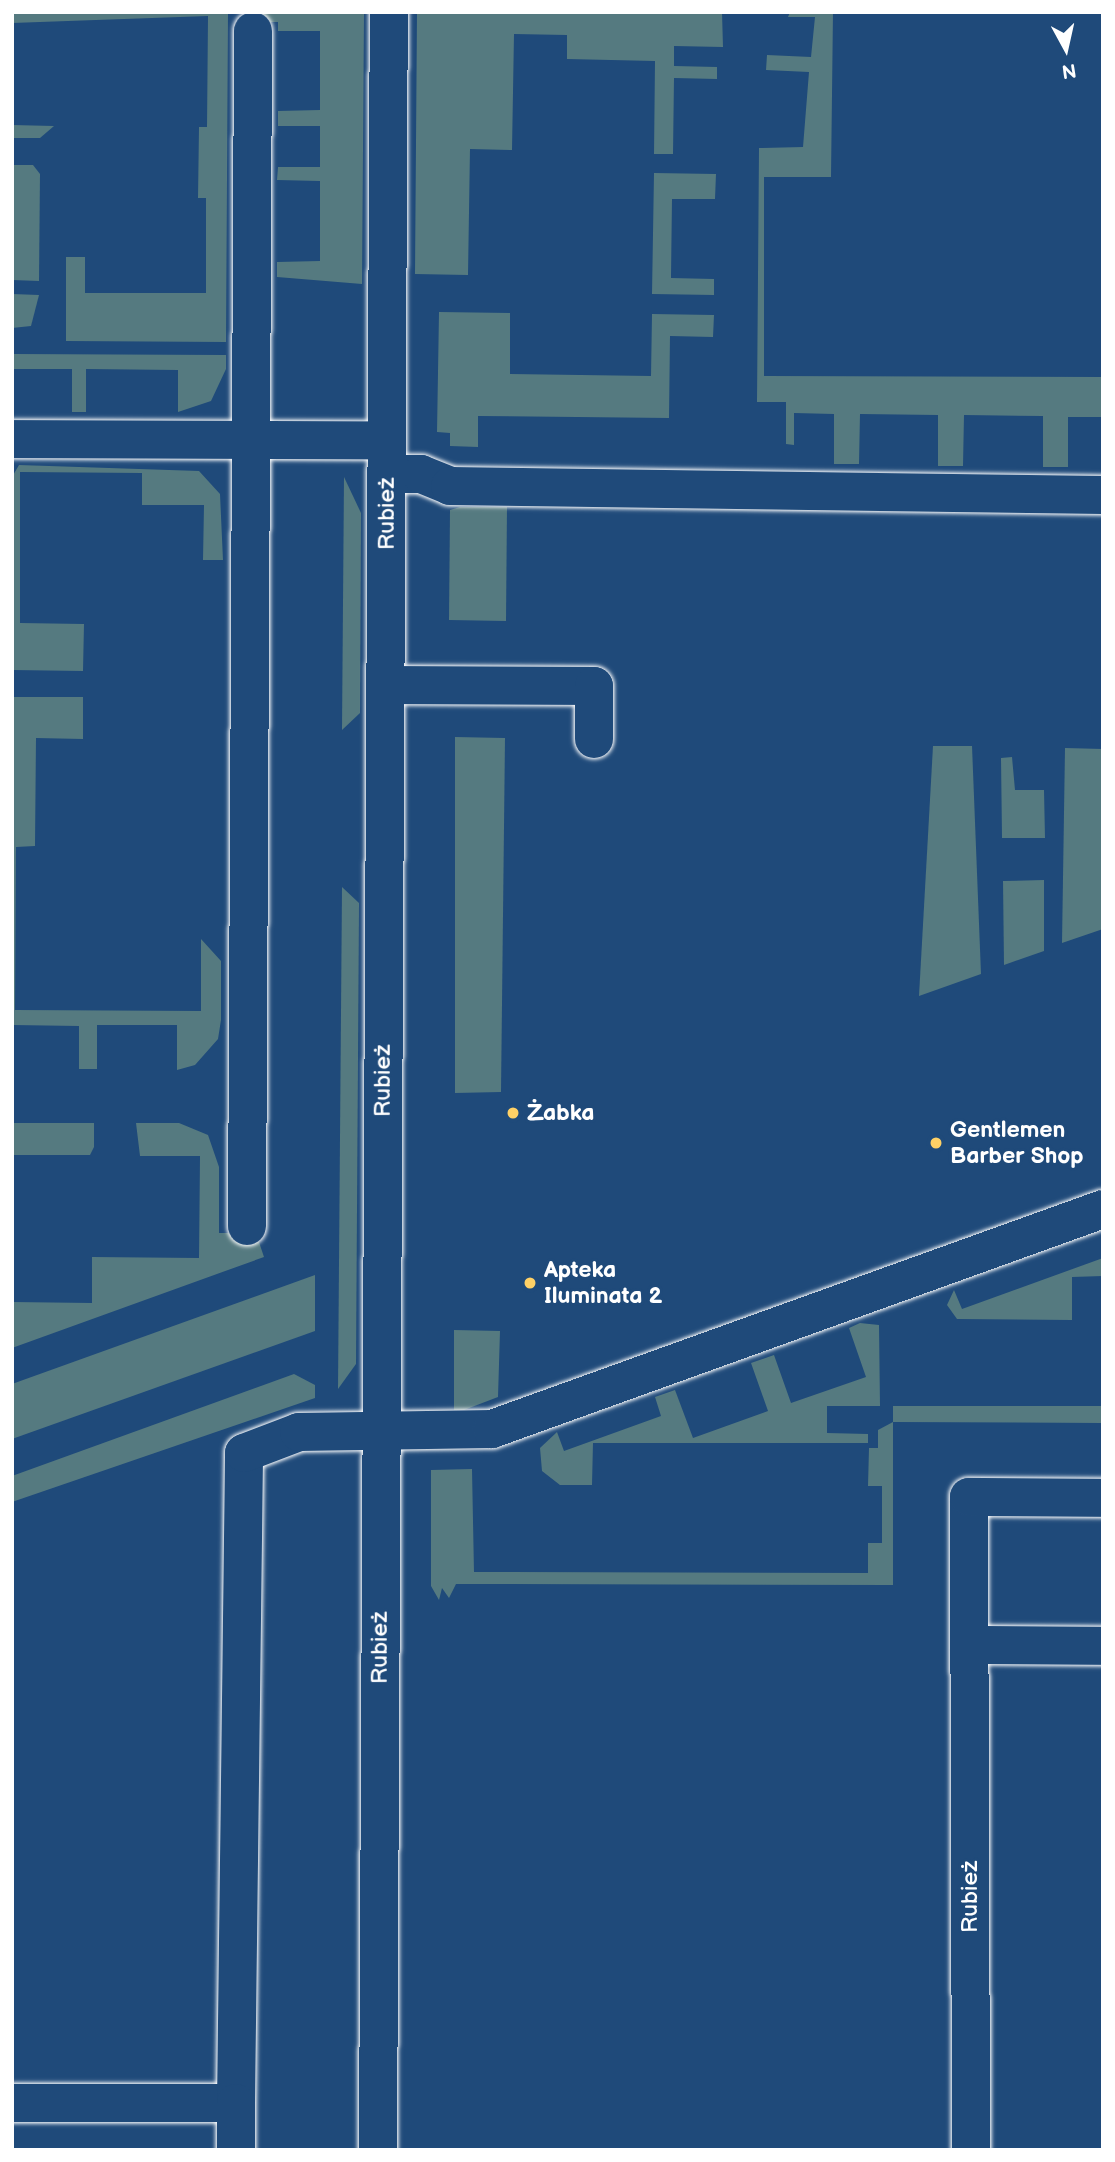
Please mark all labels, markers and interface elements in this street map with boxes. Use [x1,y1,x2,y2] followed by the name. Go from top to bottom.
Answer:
[1031,14,1101,84] north arrow
[1060,58,1078,83] text: N
[373,478,401,550] street label: Rubież
[369,1045,397,1117] street label: Rubież
[527,1099,595,1127] place label: Żabka
[505,1105,521,1121] marker: Żabka
[950,1116,1084,1170] place label: Gentlemen Barber Shop
[928,1135,944,1151] marker: Gentlemen Barber Shop
[544,1256,662,1310] place label: Apteka Iluminata 2
[522,1275,538,1291] marker: Apteka Iluminata 2
[366,1612,394,1684] street label: Rubież
[956,1861,984,1933] street label: Rubież

